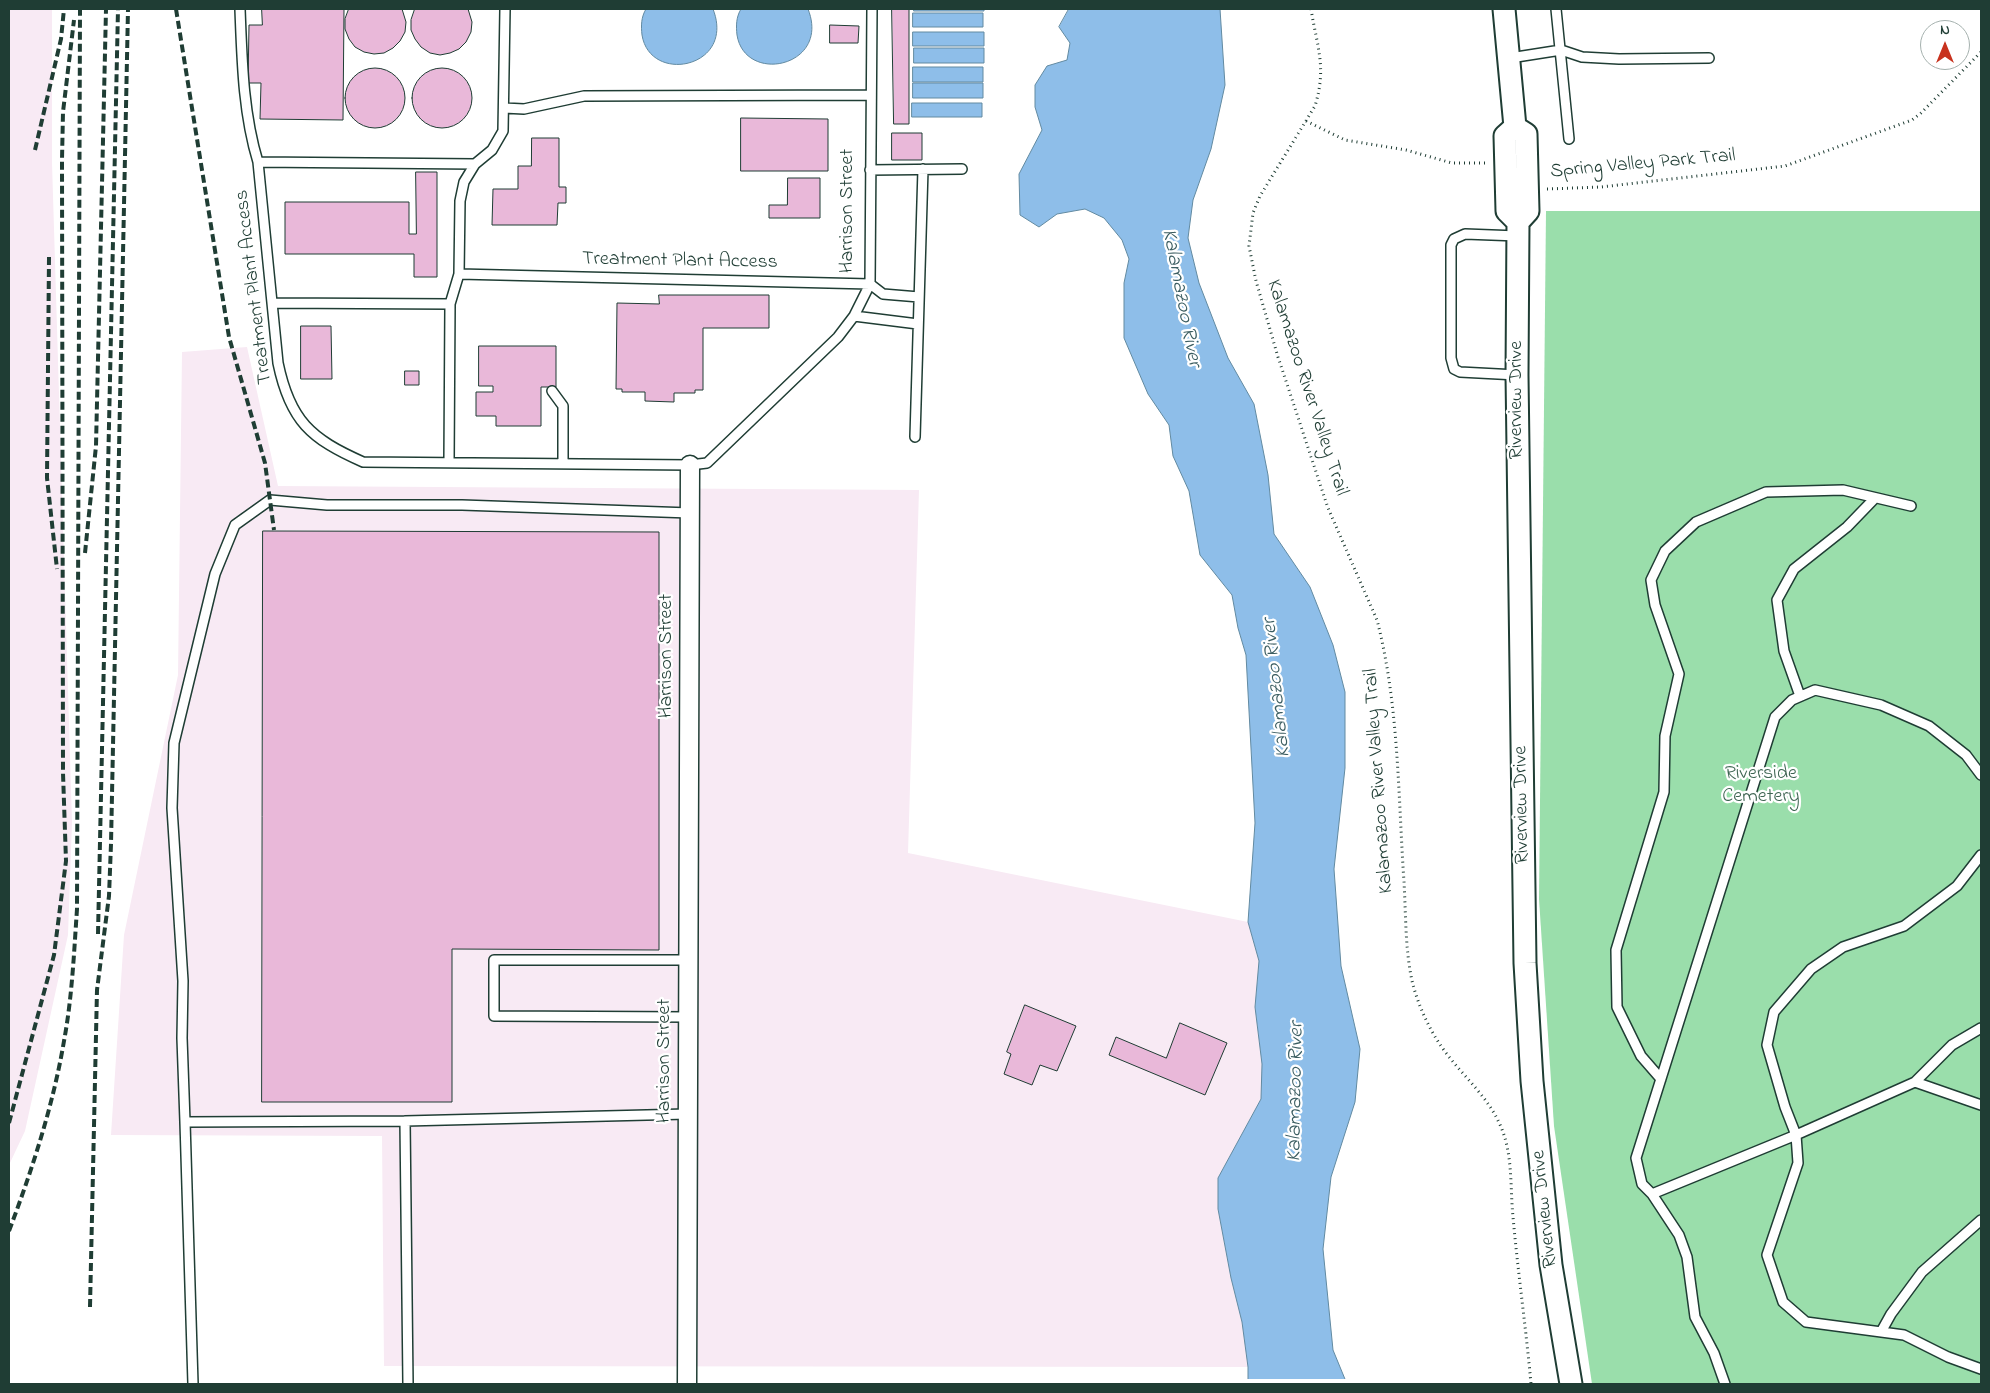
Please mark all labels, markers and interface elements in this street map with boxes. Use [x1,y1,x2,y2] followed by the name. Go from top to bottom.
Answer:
[1920,20,1970,70] north arrow
[1940,20,1950,41] text: N
[1549,145,1737,185] street label: Spring Valley Park Trail
[837,149,861,273] street label: Harrison Street
[231,188,279,386] street label: Treatment Plant Access
[1154,227,1206,369] water label: Kalamazoo River
[582,248,778,276] street label: Treatment Plant Access
[1260,277,1352,499] street label: Kalamazoo River Valley Trail
[1506,341,1530,459] street label: Riverview Drive
[656,594,680,718] street label: Harrison Street
[1258,617,1298,759] water label: Kalamazoo River
[1360,668,1400,894] street label: Kalamazoo River Valley Trail
[1510,746,1536,864] street label: Riverview Drive
[1722,763,1800,810] park label: Riverside Cemetery
[654,999,678,1123] street label: Harrison Street
[1283,1022,1311,1162] water label: Kalamazoo River
[1528,1149,1564,1269] street label: Riverview Drive

